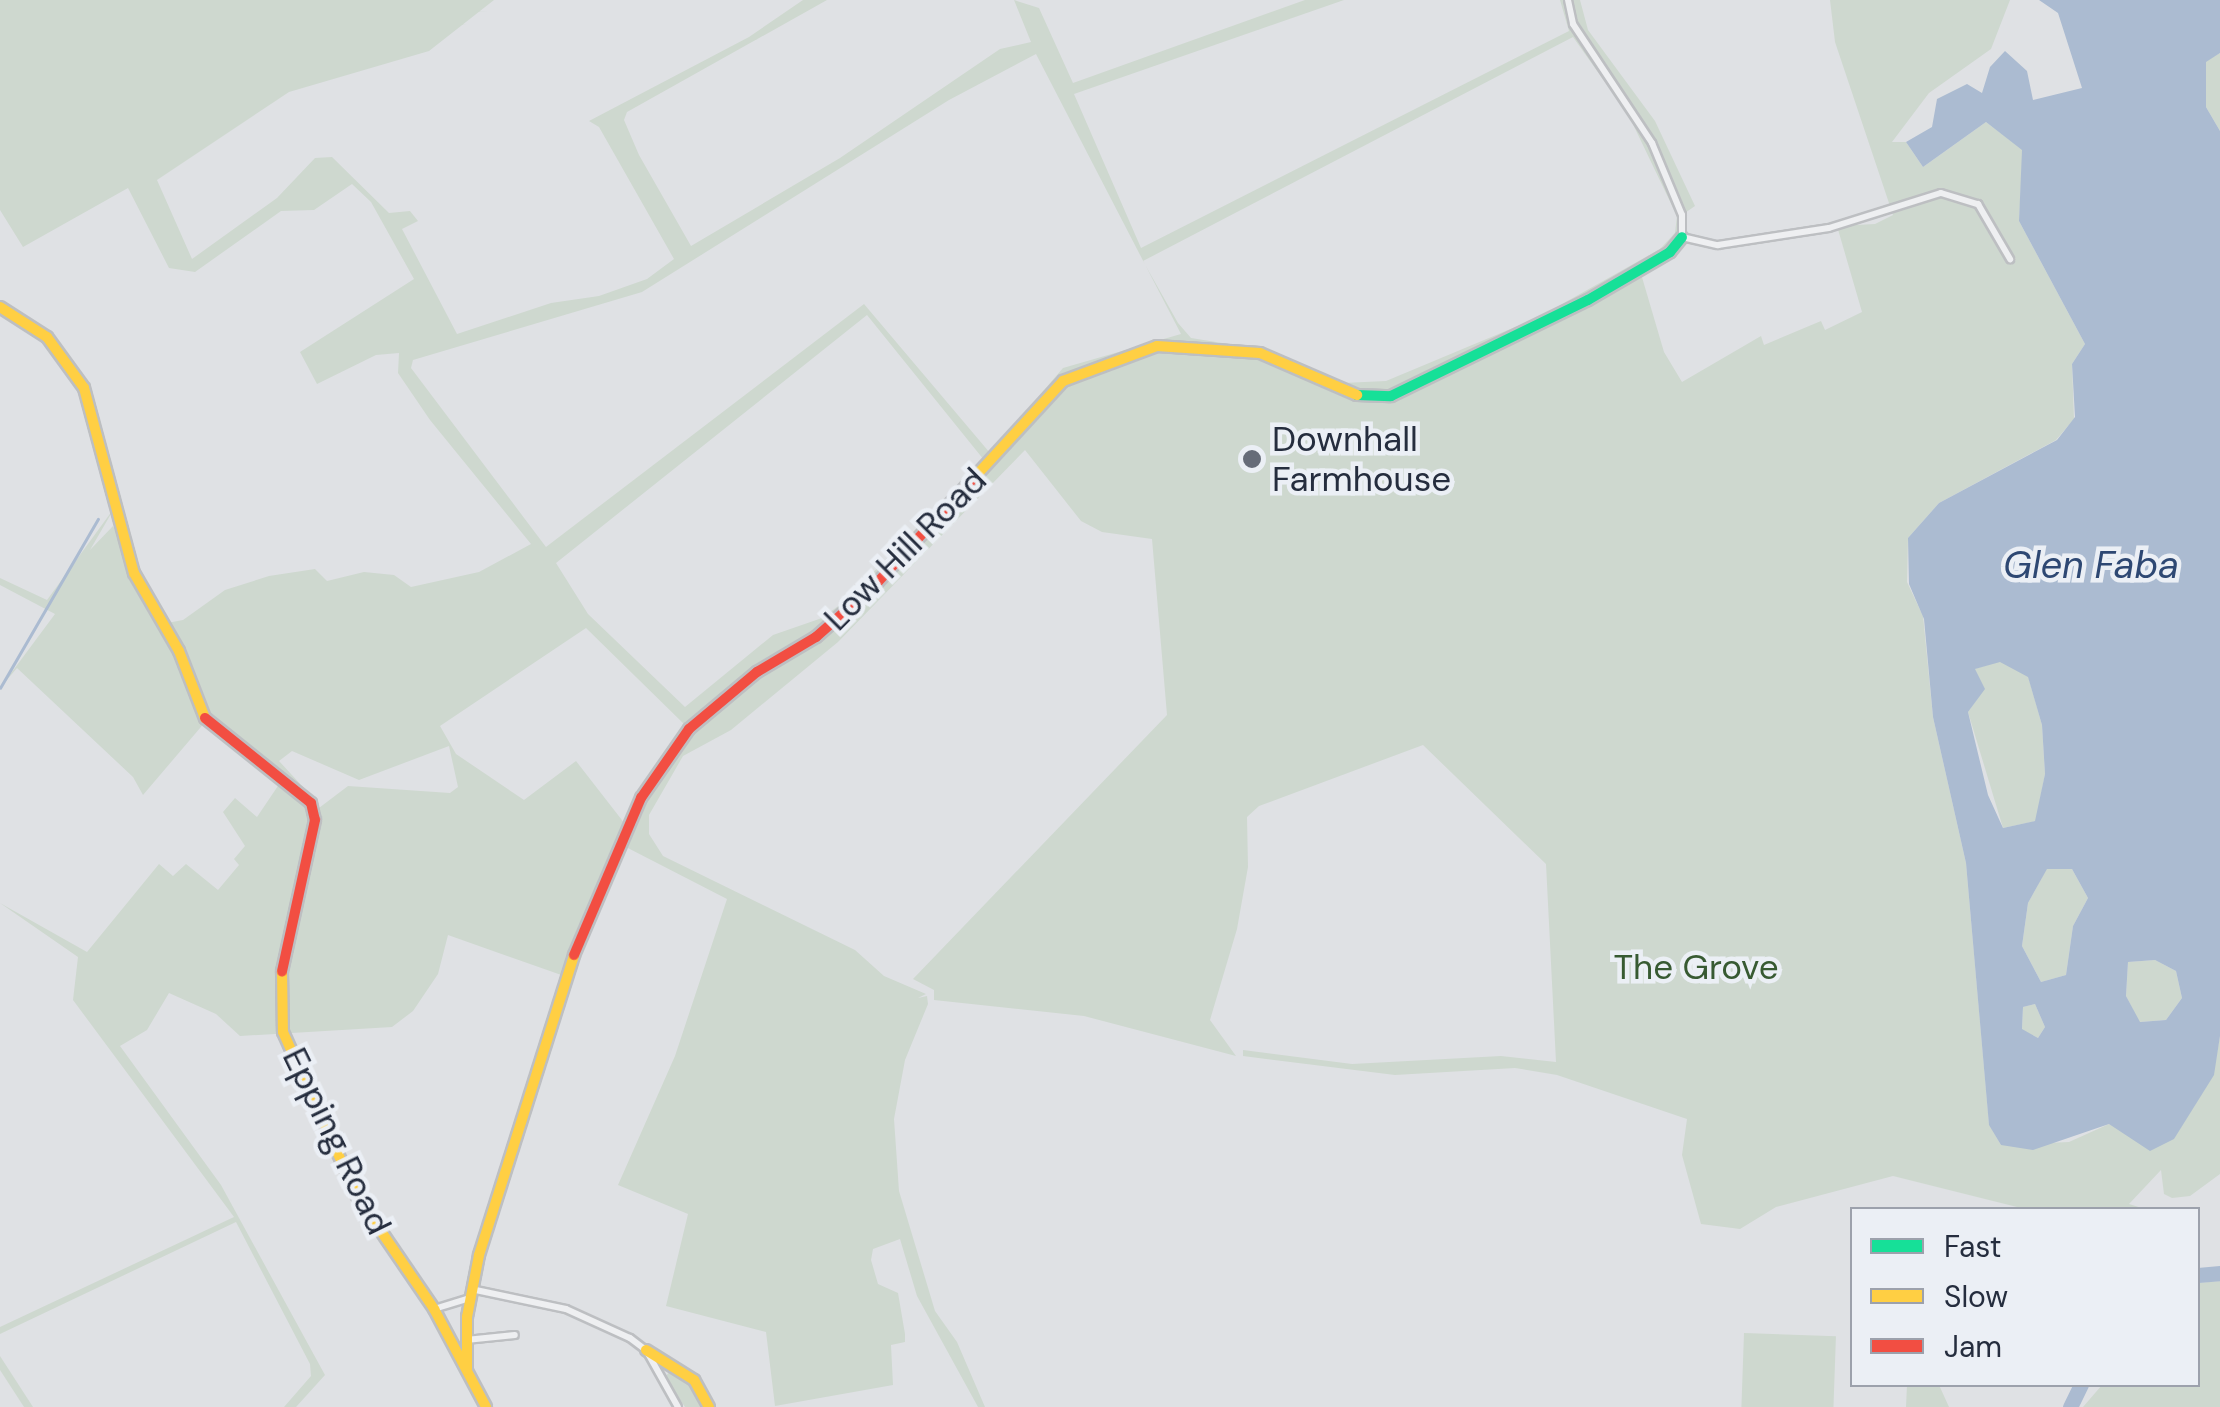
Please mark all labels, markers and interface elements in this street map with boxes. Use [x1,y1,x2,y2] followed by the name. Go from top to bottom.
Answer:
[1272,418,1451,500] place label: Downhall Farmhouse
[1241,448,1263,470] marker: Downhall Farmhouse
[815,459,995,639] street label: Low Hill Road
[2003,543,2179,589] water label: Glen Faba
[1613,946,1779,988] park label: The Grove
[274,1041,400,1241] street label: Epping Road
[1850,1207,2200,1387] legend
[1944,1227,2002,1266] text: Fast
[1944,1277,2008,1316] text: Slow
[1944,1327,2002,1366] text: Jam

